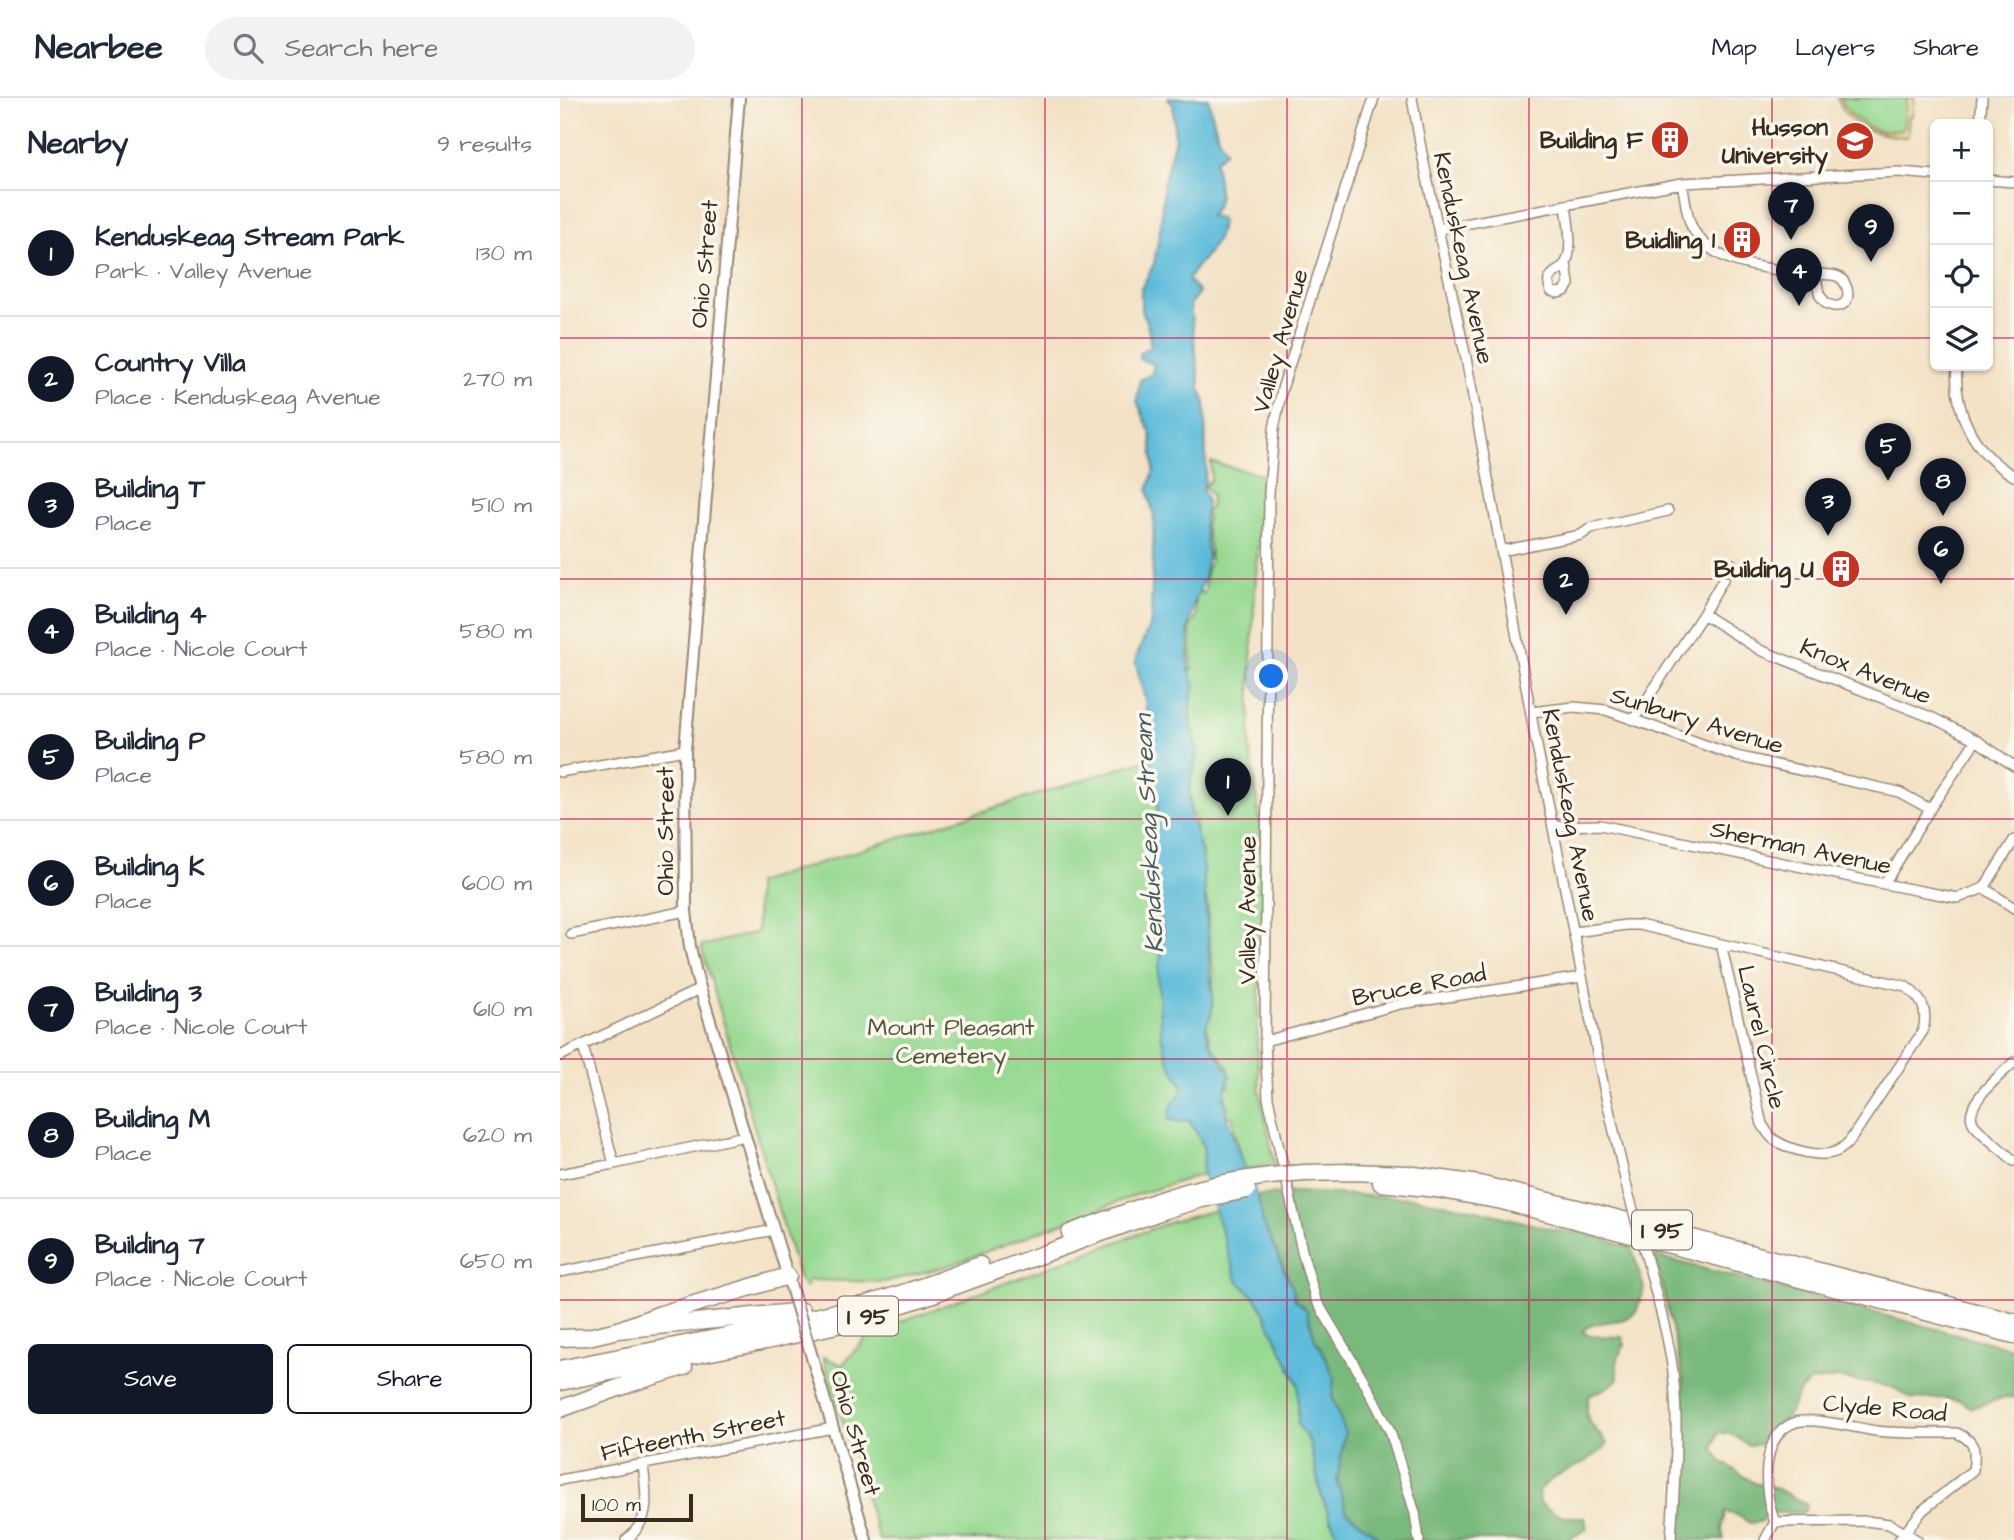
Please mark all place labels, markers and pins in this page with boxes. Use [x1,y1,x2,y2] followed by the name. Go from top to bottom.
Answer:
[1722,111,1829,175] place label: Husson University
[1649,119,1691,161] building icon: Building F
[1834,120,1876,162] school or university icon: Husson University
[1540,124,1643,159] place label: Building F
[1768,182,1814,240] pin: 7
[1848,204,1894,262] pin: 9
[1721,219,1763,261] building icon: Buidling 1
[1625,224,1716,259] place label: Buidling 1
[1776,248,1822,306] pin: 4
[1865,423,1911,481] pin: 5
[1920,458,1966,516] pin: 8
[1805,478,1851,536] pin: 3
[1918,526,1964,584] pin: 6
[1820,548,1862,590] building icon: Building U
[1714,553,1814,588] place label: Building U
[1543,557,1589,615] pin: 2
[1205,758,1251,816] pin: 1

